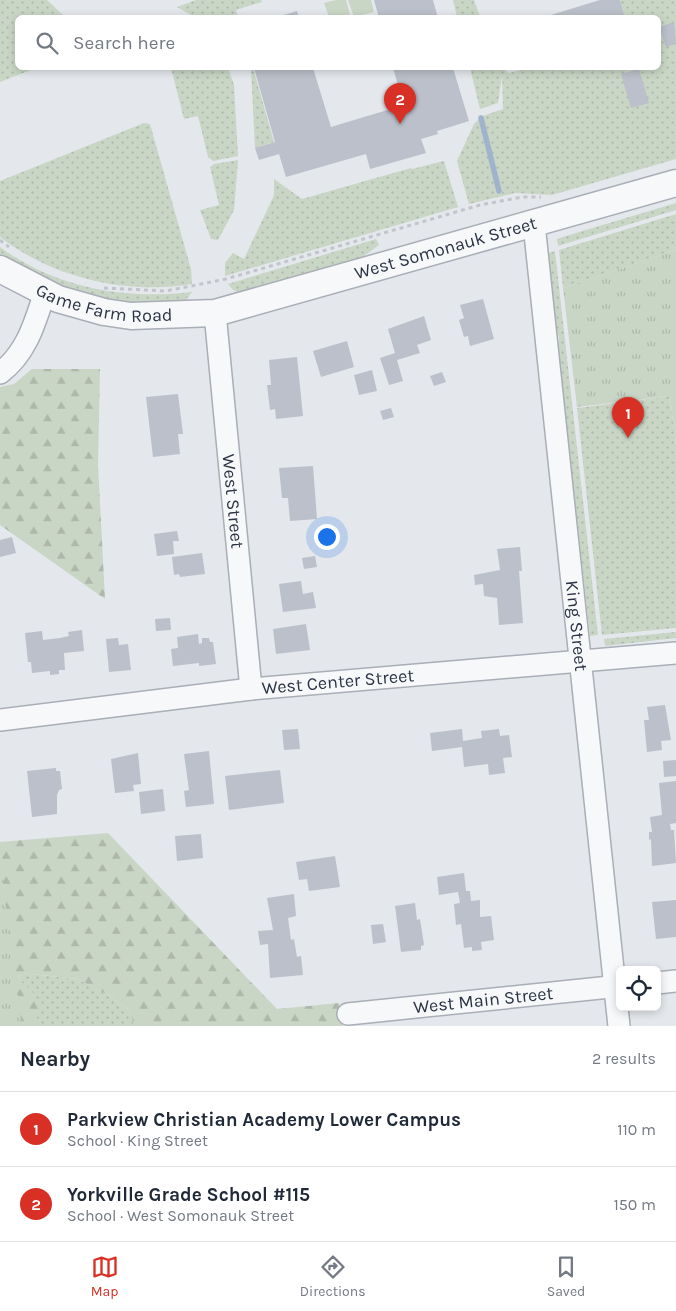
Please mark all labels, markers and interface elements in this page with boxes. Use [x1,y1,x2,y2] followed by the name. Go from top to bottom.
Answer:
[15,15,661,70] search box
[33,29,61,57] icon: search
[73,32,175,54] text: Search here
[384,83,416,124] pin: 2
[352,212,539,284] street label: West Somonauk Street
[32,279,173,327] street label: Game Farm Road
[612,397,644,438] pin: 1
[218,453,249,550] street label: West Street
[314,524,340,550] your location
[561,579,592,672] street label: King Street
[261,664,415,699] street label: West Center Street
[616,966,661,1011] map controls
[616,966,661,1011] button: locate
[412,982,555,1018] street label: West Main Street
[20,1047,90,1071] text: Nearby
[592,1049,656,1068] text: 2 results
[67,1109,461,1131] text: Parkview Christian Academy Lower Campus
[33,1120,39,1139] text: 1
[617,1120,656,1139] text: 110 m
[67,1131,208,1150] text: School · King Street
[67,1184,310,1206] text: Yorkville Grade School #115
[31,1195,41,1214] text: 2
[613,1195,656,1214] text: 150 m
[67,1206,294,1225] text: School · West Somonauk Street
[91,1253,119,1300] tab: Map
[300,1253,366,1300] tab: Directions
[547,1253,585,1300] tab: Saved

